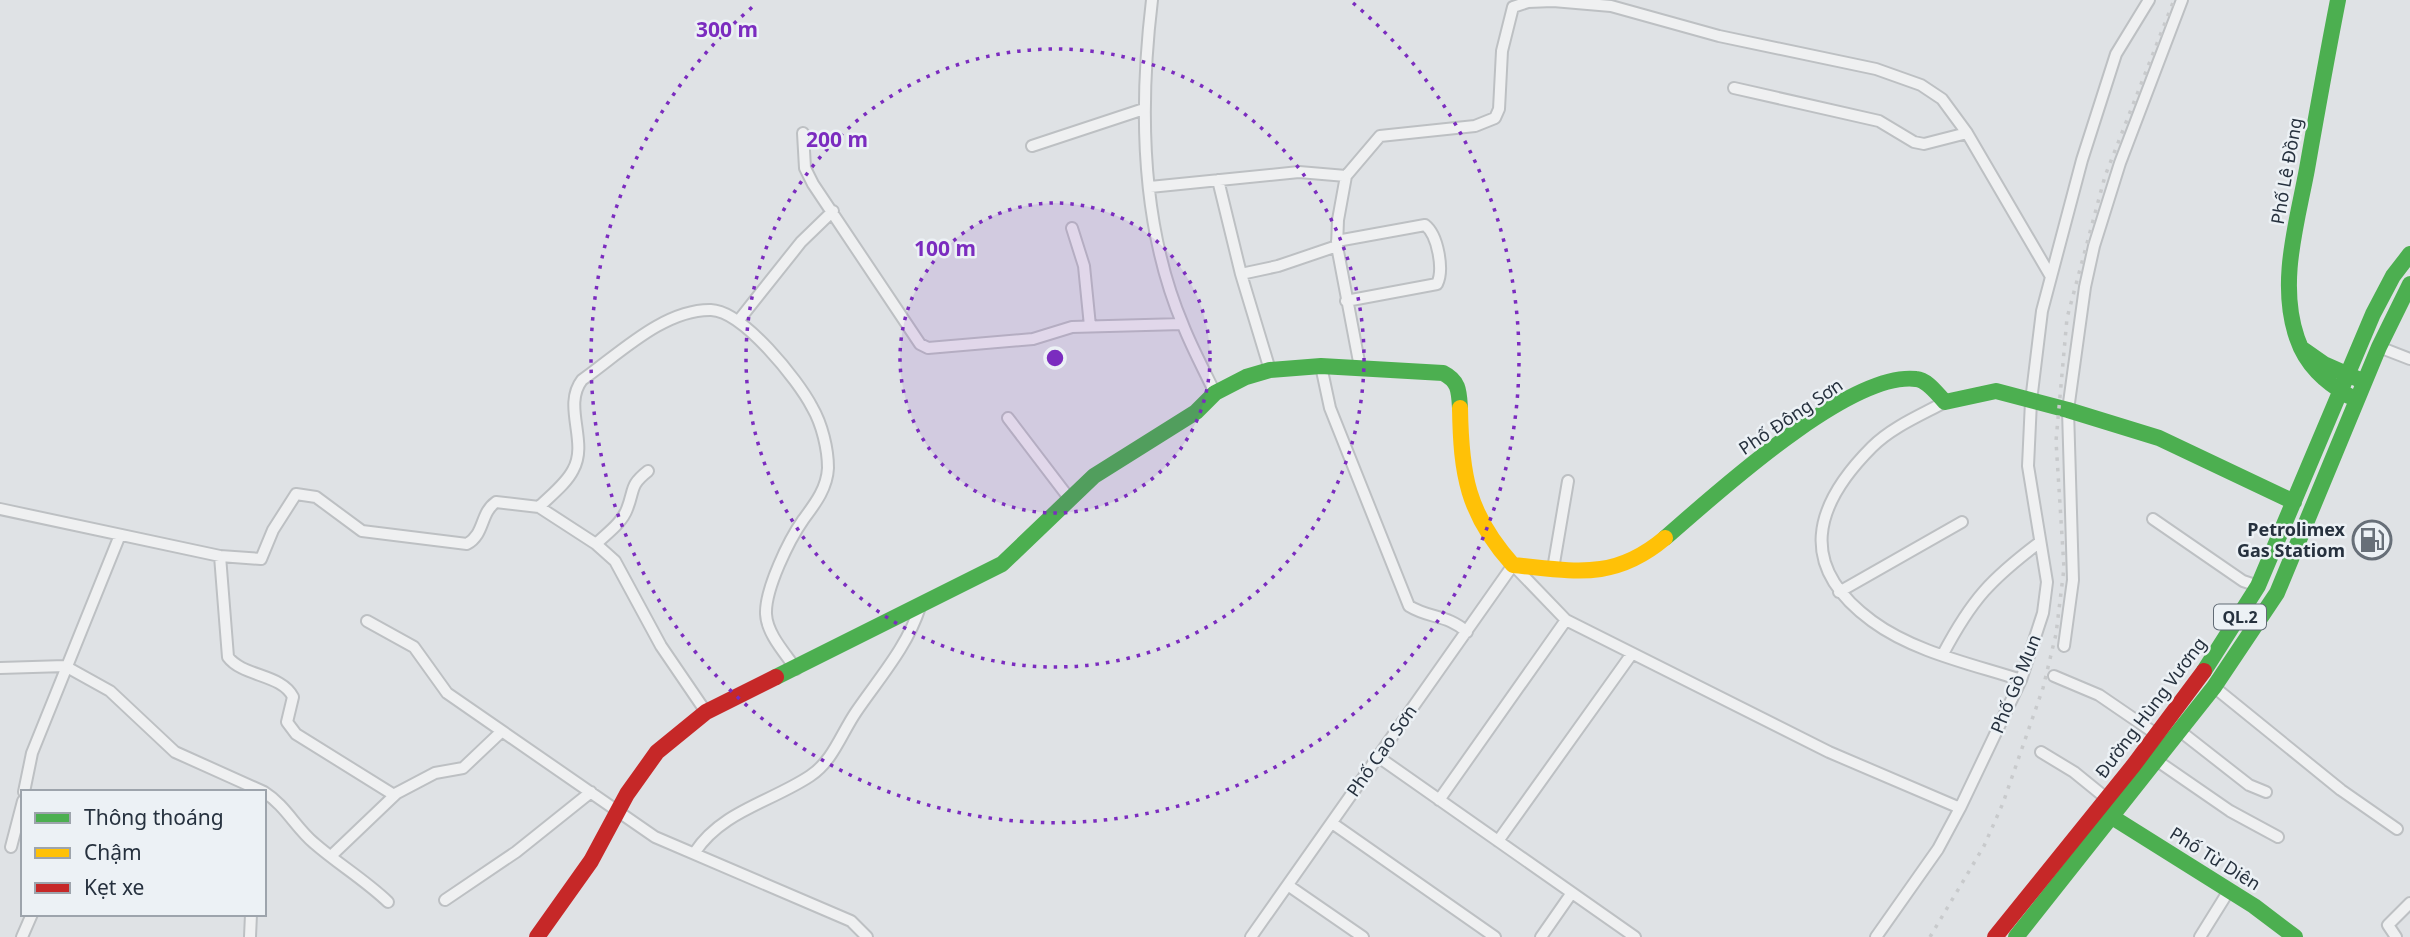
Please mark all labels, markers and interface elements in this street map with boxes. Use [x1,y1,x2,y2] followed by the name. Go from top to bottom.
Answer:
[696,15,758,43] text: 300 m
[2265,116,2307,226] street label: Phố Lê Đồng
[806,125,868,153] text: 200 m
[914,234,976,262] text: 100 m
[1043,346,1067,370] centre of rings
[1734,373,1847,460] street label: Phố Đông Sơn
[2237,517,2346,562] place label: Petrolimex Gas Statiom
[2351,519,2393,561] fuel station icon: Petrolimex Gas Statiom
[2214,604,2266,630] road number: QL.2
[1984,631,2046,737] street label: Phố Gò Mun
[2089,632,2211,783] street label: Đường Hùng Vương
[1341,700,1422,801] street label: Phố Cao Sơn
[21,790,266,916] legend
[84,803,224,831] text: Thông thoáng
[2166,821,2265,896] street label: Phố Từ Diên
[84,838,142,866] text: Chậm
[84,873,144,901] text: Kẹt xe

